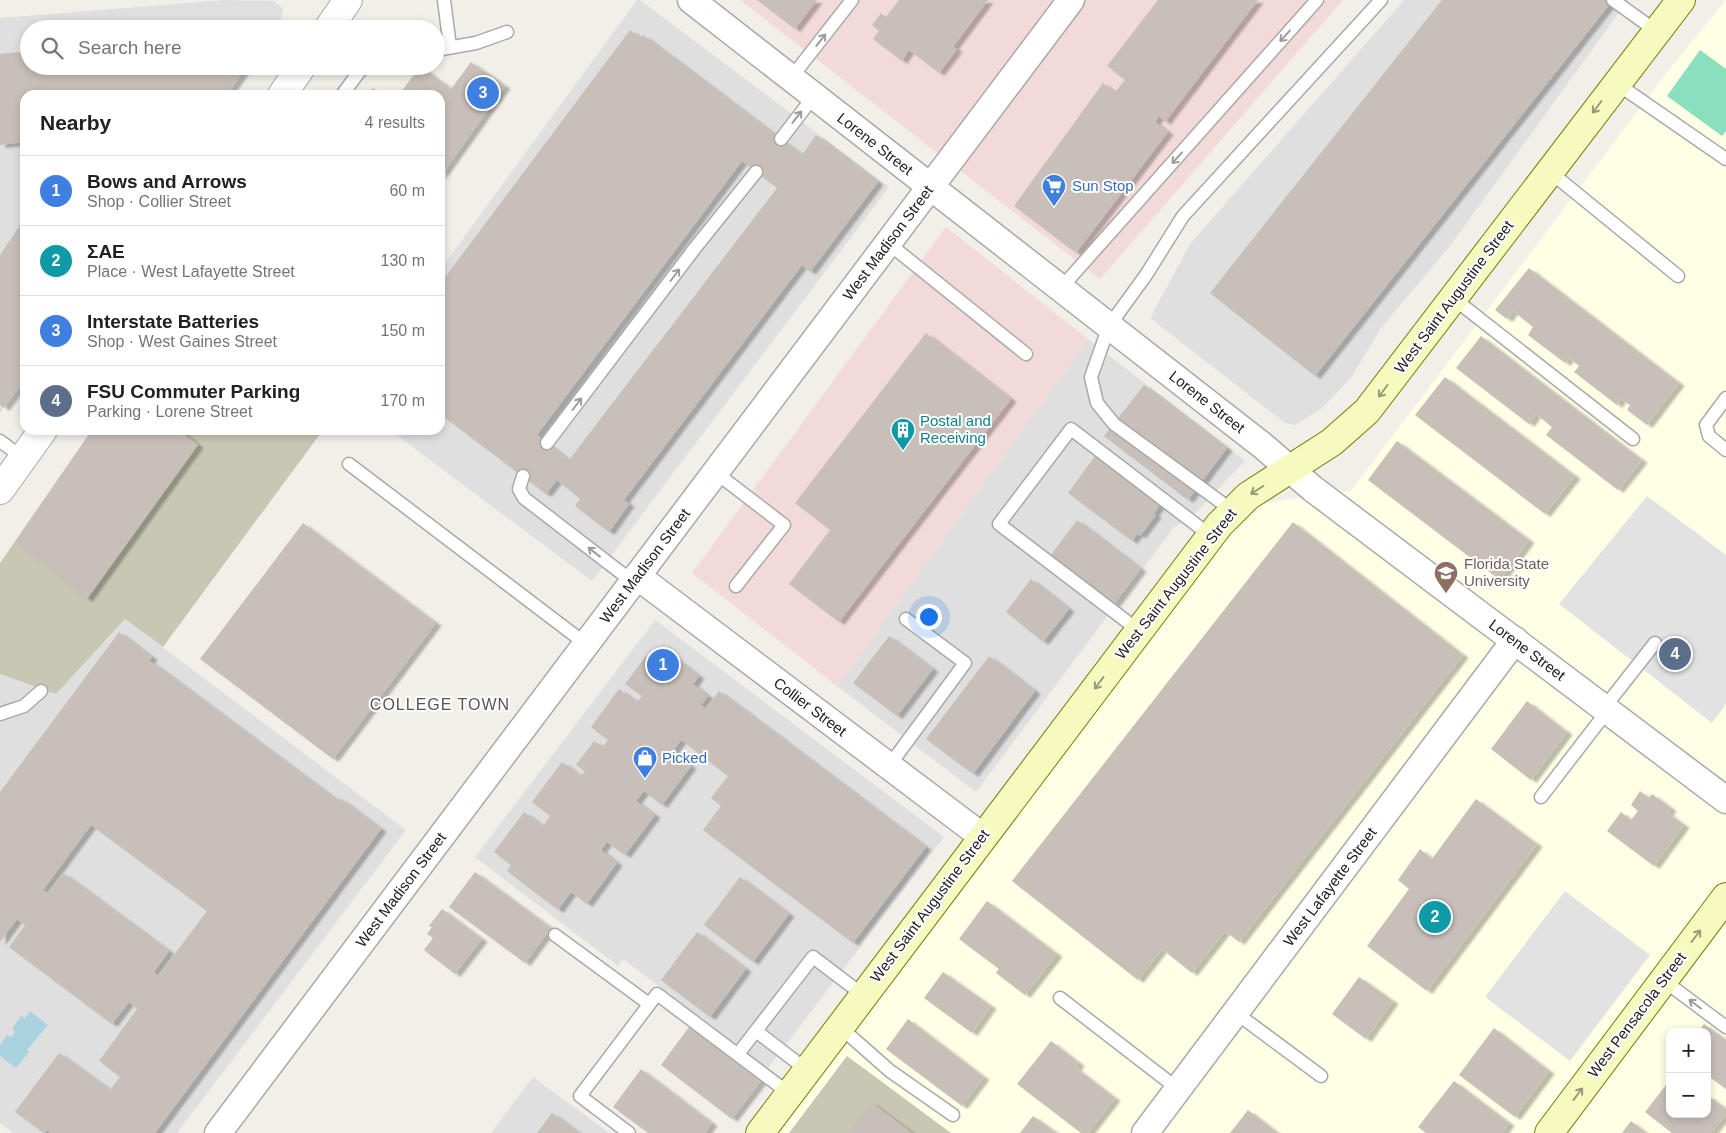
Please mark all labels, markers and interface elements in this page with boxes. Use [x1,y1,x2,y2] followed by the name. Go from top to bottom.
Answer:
[20,20,445,75] search box
[1279,30,1290,43] one-way arrow
[815,33,826,46] one-way arrow
[38,34,66,62] icon: search
[78,37,182,58] text: Search here
[467,74,499,112] pin: 3
[1592,100,1603,113] one-way arrow
[834,109,917,179] street label: Lorene Street
[40,111,111,134] text: Nearby
[792,111,803,124] one-way arrow
[365,114,425,131] text: 4 results
[1171,152,1183,165] one-way arrow
[87,171,247,192] text: Bows and Arrows
[1041,173,1067,207] supermarket icon: Sun Stop
[1072,177,1134,194] place label: Sun Stop
[839,181,937,303] street label: West Madison Street
[52,182,60,199] text: 1
[389,182,425,199] text: 60 m
[87,193,231,210] text: Shop · Collier Street
[1391,216,1517,376] street label: West Saint Augustine Street
[87,241,125,262] text: ΣΑΕ
[52,252,60,269] text: 2
[381,252,425,269] text: 130 m
[87,263,295,280] text: Place · West Lafayette Street
[669,269,680,282] one-way arrow
[87,311,259,332] text: Interstate Batteries
[52,322,60,339] text: 3
[381,322,425,339] text: 150 m
[87,333,277,350] text: Shop · West Gaines Street
[1166,367,1249,437] street label: Lorene Street
[87,381,300,402] text: FSU Commuter Parking
[1378,384,1389,397] one-way arrow
[52,392,60,409] text: 4
[381,392,425,409] text: 170 m
[571,398,582,411] one-way arrow
[87,403,252,420] text: Parking · Lorene Street
[920,412,991,446] place label: Postal and Receiving
[890,417,916,451] building icon: Postal and Receiving
[1250,486,1264,496] one-way arrow
[596,504,694,626] street label: West Madison Street
[1111,504,1240,662] street label: West Saint Augustine Street
[588,547,601,558] one-way arrow
[1464,555,1549,589] place label: Florida State University
[1433,560,1459,594] school or university icon: Florida State University
[916,604,942,630] your location
[1486,615,1569,684] street label: Lorene Street
[1659,635,1691,673] pin: 4
[647,646,679,684] pin: 1
[771,674,851,740] street label: Collier Street
[1093,676,1104,689] one-way arrow
[370,696,510,713] district label: COLLEGE TOWN
[632,745,658,779] shop icon: Picked
[662,749,707,766] place label: Picked
[1279,823,1380,949] street label: West Lafayette Street
[867,825,993,985] street label: West Saint Augustine Street
[352,828,450,950] street label: West Madison Street
[1419,898,1451,936] pin: 2
[1691,930,1702,943] one-way arrow
[1584,948,1690,1081] street label: West Pensacola Street
[1689,998,1702,1009] one-way arrow
[1666,1028,1711,1118] map controls
[1666,1028,1711,1073] button: +
[1666,1073,1711,1118] button: −
[1573,1087,1583,1101] one-way arrow

